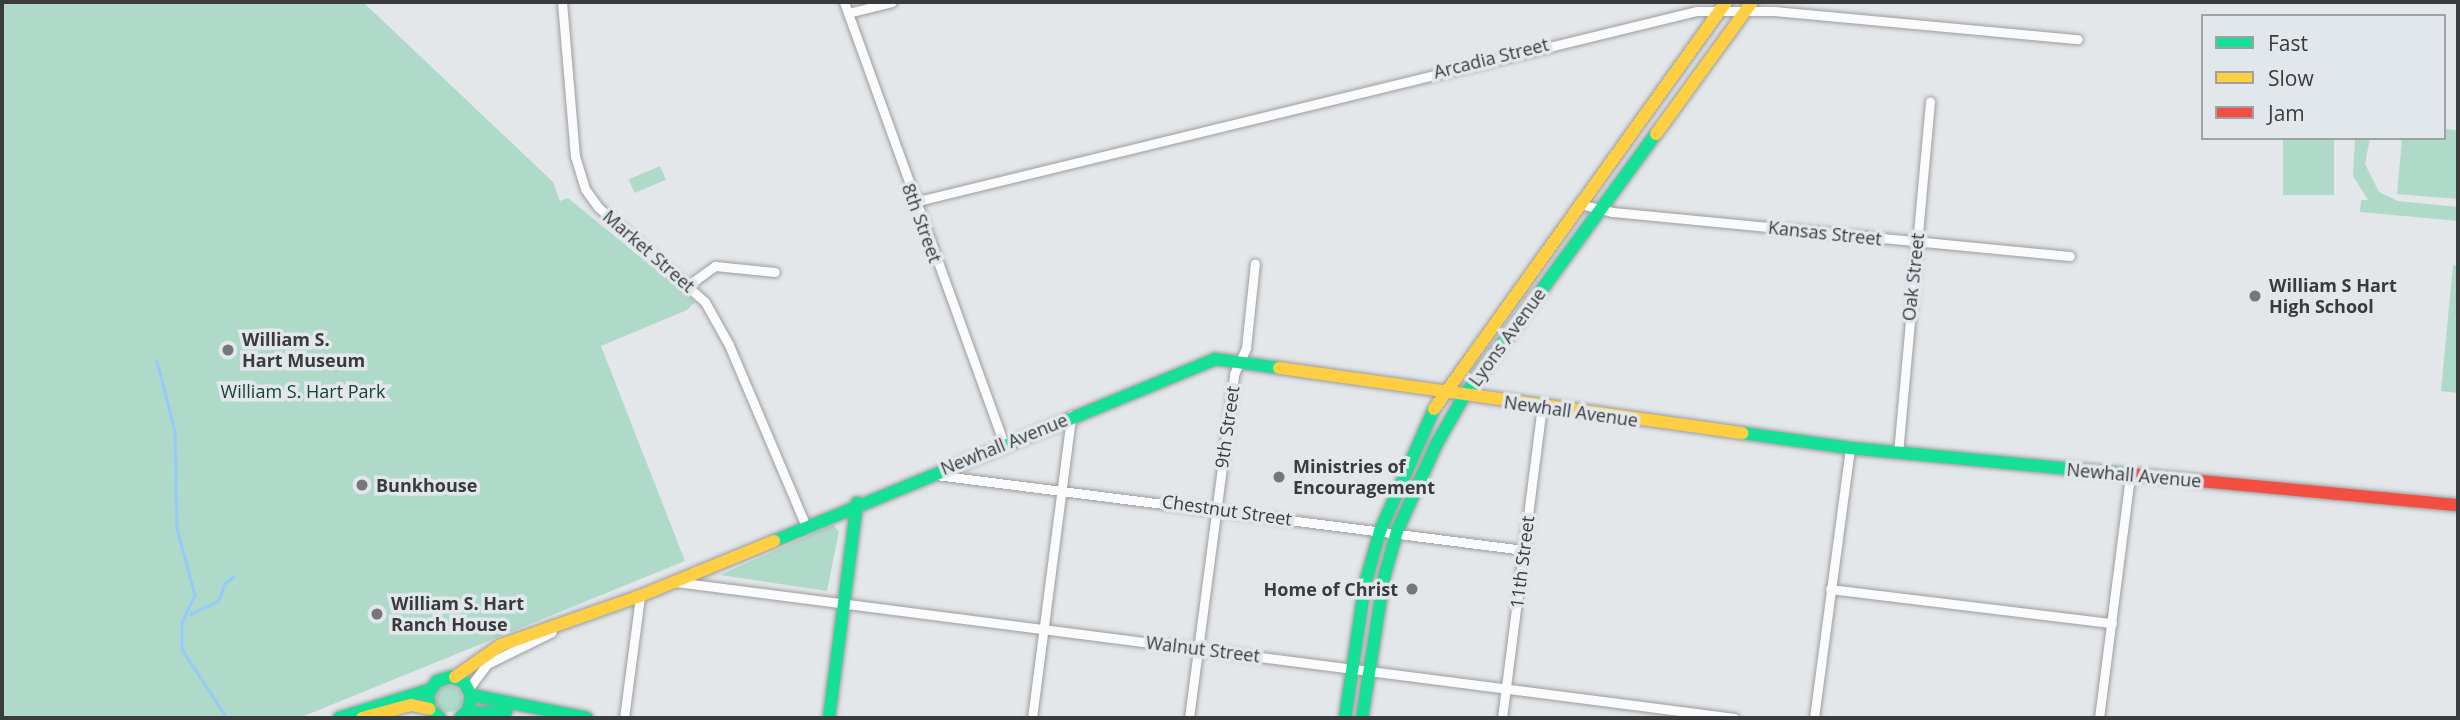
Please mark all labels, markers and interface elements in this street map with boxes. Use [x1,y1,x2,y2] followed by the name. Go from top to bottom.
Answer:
[2201,14,2446,140] legend
[2268,29,2308,57] text: Fast
[1431,33,1551,83] street label: Arcadia Street
[2268,64,2314,92] text: Slow
[2268,99,2305,127] text: Jam
[898,180,946,266] street label: 8th Street
[599,205,699,297] street label: Market Street
[1767,216,1883,250] street label: Kansas Street
[1898,232,1928,322] street label: Oak Street
[2269,275,2397,318] place label: William S Hart High School
[1464,284,1550,390] street label: Lyons Avenue
[2247,288,2263,304] marker: William S Hart High School
[242,329,365,372] place label: William S. Hart Museum
[220,342,236,358] marker: William S. Hart Museum
[221,380,385,402] park label: William S. Hart Park
[1211,385,1243,469] street label: 9th Street
[1503,391,1639,431] street label: Newhall Avenue
[937,409,1071,479] street label: Newhall Avenue
[1293,456,1435,498] place label: Ministries of Encouragement
[2066,458,2202,492] street label: Newhall Avenue
[1271,469,1287,485] marker: Ministries of Encouragement
[376,474,477,496] place label: Bunkhouse
[354,477,370,493] marker: Bunkhouse
[1161,490,1293,530] street label: Chestnut Street
[1506,515,1538,609] street label: 11th Street
[1264,578,1398,600] place label: Home of Christ
[1404,581,1420,597] marker: Home of Christ
[391,593,524,636] place label: William S. Hart Ranch House
[369,606,385,622] marker: William S. Hart Ranch House
[1145,631,1261,667] street label: Walnut Street

